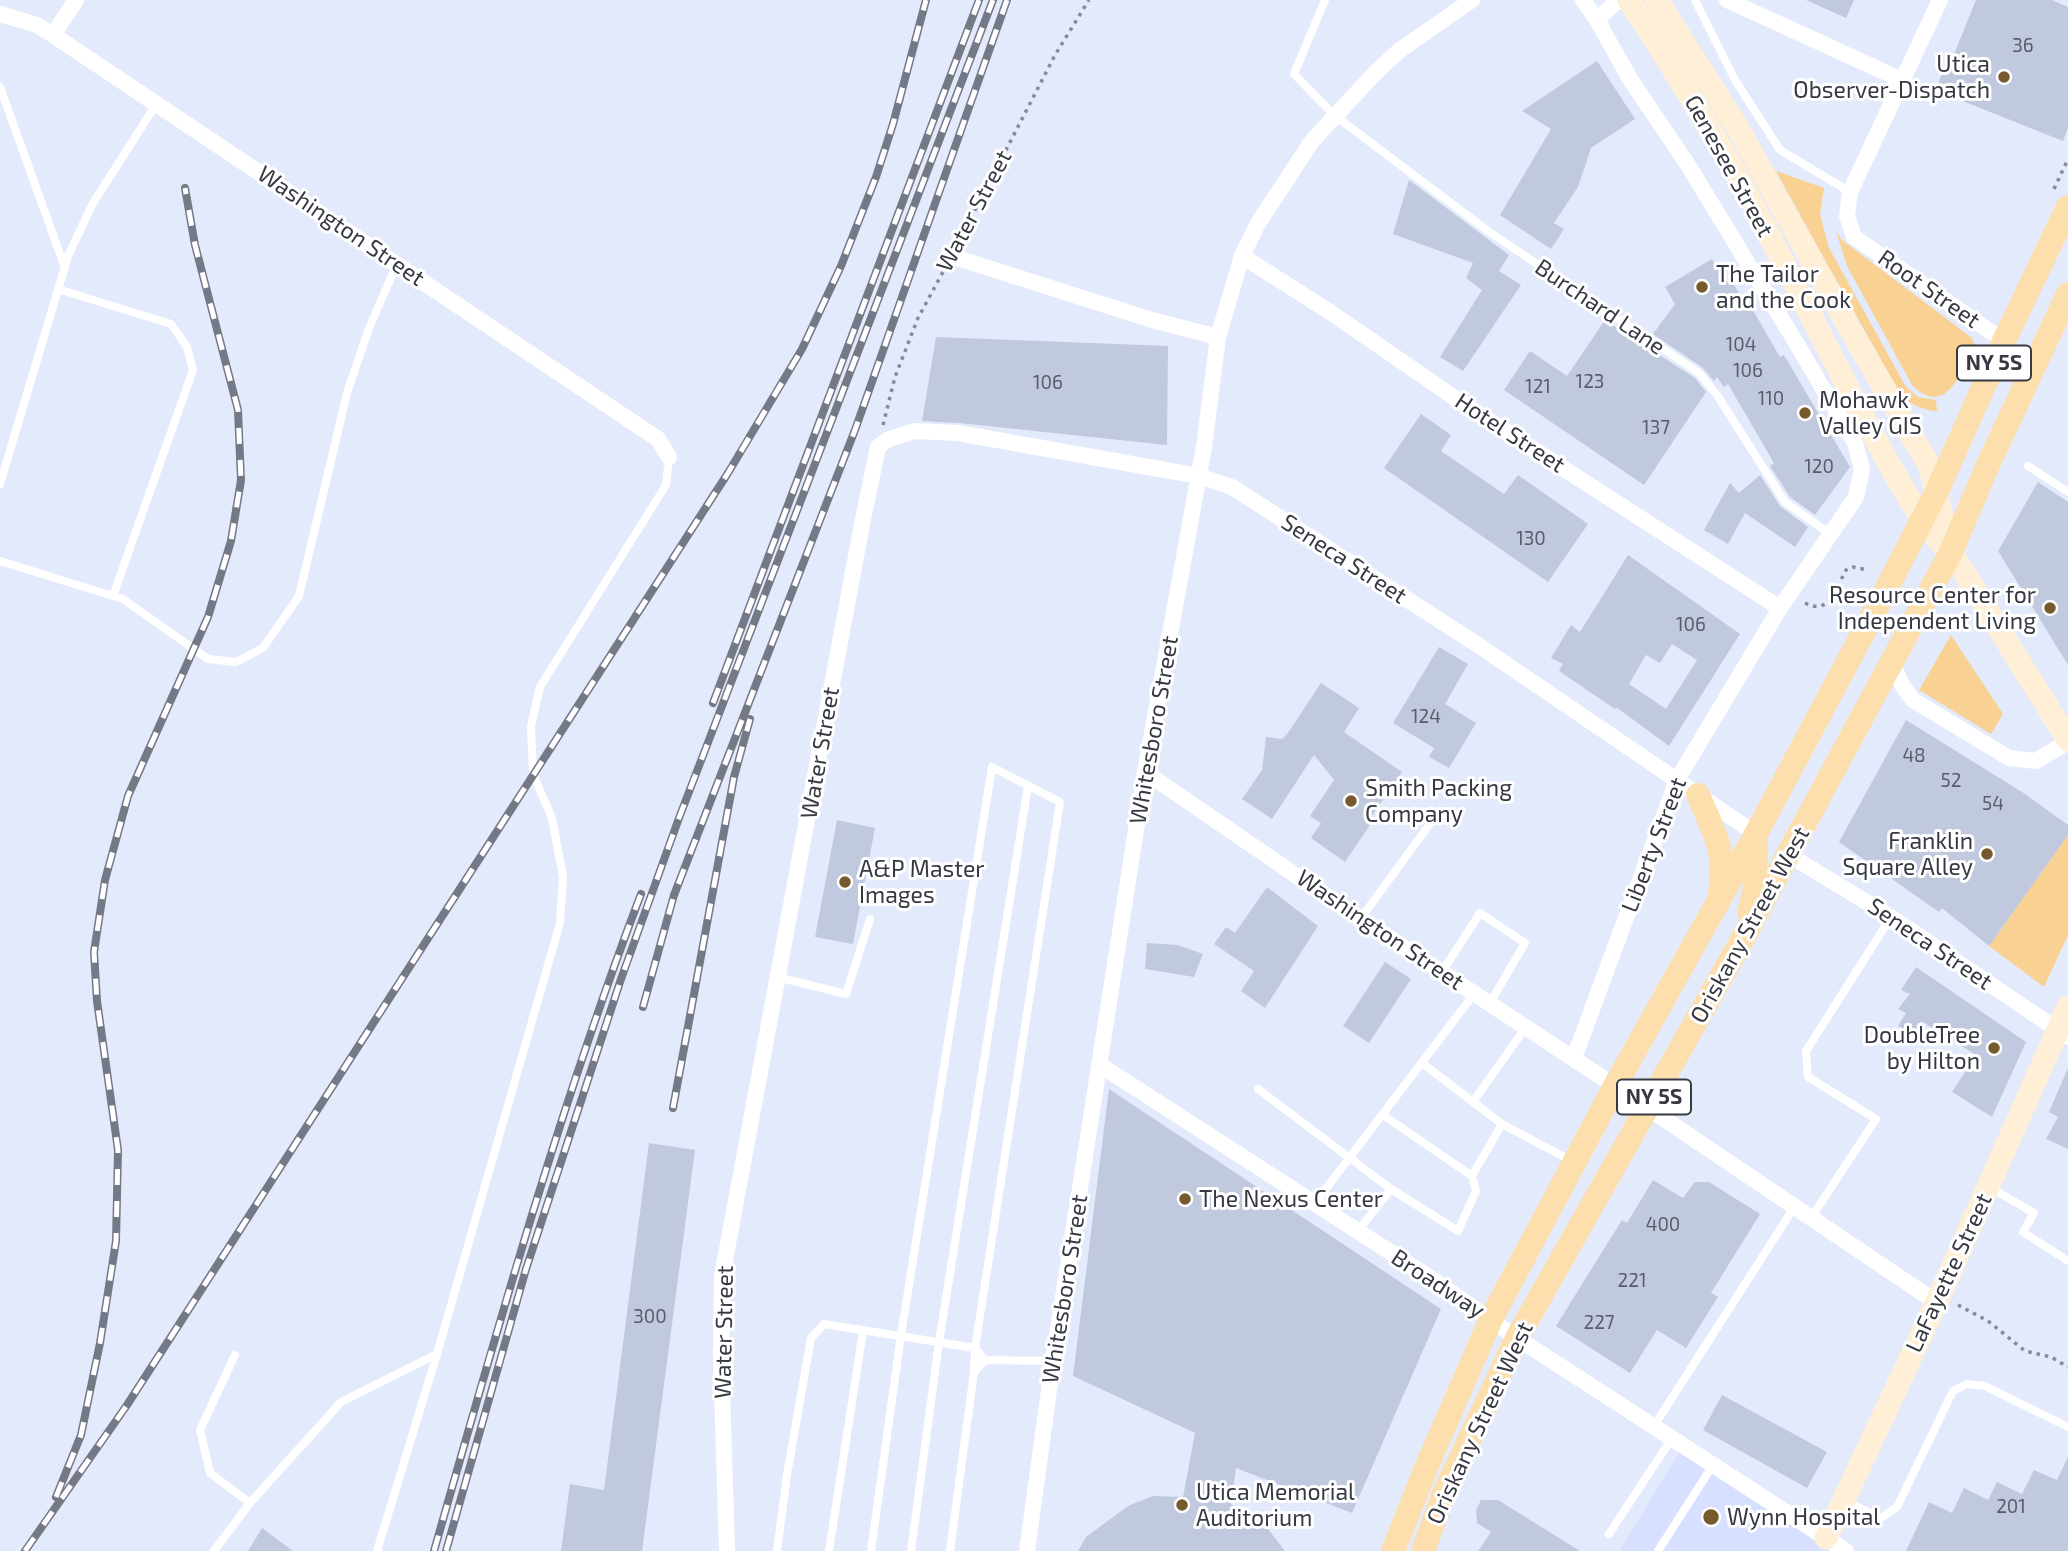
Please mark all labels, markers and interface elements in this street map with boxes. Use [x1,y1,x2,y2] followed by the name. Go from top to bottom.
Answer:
[2012,35,2034,57] house number: 36
[1793,50,1990,104] place label: Utica Observer-Dispatch
[1996,69,2012,85] marker: Utica Observer-Dispatch
[1679,90,1779,242] street label: Genesee Street
[930,146,1018,276] street label: Water Street
[252,160,430,292] street label: Washington Street
[1873,244,1985,334] street label: Root Street
[1530,253,1670,361] street label: Burchard Lane
[1716,260,1851,314] place label: The Tailor and the Cook
[1694,279,1710,295] marker: The Tailor and the Cook
[1726,334,1756,356] house number: 104
[1957,346,2031,380] road number: NY 5S
[1733,360,1763,382] house number: 106
[1576,371,1604,393] house number: 123
[1033,372,1063,394] house number: 106
[1525,376,1551,398] house number: 121
[1819,386,1922,440] place label: Mohawk Valley GIS
[1450,387,1570,479] street label: Hotel Street
[1758,388,1784,410] house number: 110
[1797,405,1813,421] marker: Mohawk Valley GIS
[1642,417,1670,439] house number: 137
[1804,456,1834,478] house number: 120
[1276,508,1412,610] street label: Seneca Street
[1516,528,1546,550] house number: 130
[1829,581,2036,635] place label: Resource Center for Independent Living
[2042,600,2058,616] marker: Resource Center for Independent Living
[1676,614,1706,636] house number: 106
[1124,634,1184,826] street label: Whitesboro Street
[795,685,845,821] street label: Water Street
[1411,706,1441,728] house number: 124
[1902,745,1926,767] house number: 48
[1941,770,1961,792] house number: 52
[1365,774,1512,828] place label: Smith Packing Company
[1616,774,1692,916] street label: Liberty Street
[1343,793,1359,809] marker: Smith Packing Company
[1982,793,2004,815] house number: 54
[1685,822,1815,1028] street label: Oriskany Street West
[1842,827,1973,881] place label: Franklin Square Alley
[1979,846,1995,862] marker: Franklin Square Alley
[859,855,985,909] place label: A&P Master Images
[1291,864,1469,996] street label: Washington Street
[837,874,853,890] marker: A&P Master Images
[1863,892,1997,996] street label: Seneca Street
[1864,1021,1980,1075] place label: DoubleTree by Hilton
[1986,1040,2002,1056] marker: DoubleTree by Hilton
[1617,1080,1691,1114] road number: NY 5S
[1199,1185,1383,1213] place label: The Nexus Center
[1900,1189,1998,1357] street label: LaFayette Street
[1177,1191,1193,1207] marker: The Nexus Center
[1036,1193,1094,1385] street label: Whitesboro Street
[1646,1214,1680,1236] house number: 400
[1386,1244,1490,1324] street label: Broadway
[709,1265,739,1399] street label: Water Street
[1618,1270,1646,1292] house number: 221
[633,1306,667,1328] house number: 300
[1583,1312,1615,1334] house number: 227
[1421,1317,1539,1529] street label: Oriskany Street West
[1196,1478,1355,1532] place label: Utica Memorial Auditorium
[1996,1496,2026,1518] house number: 201
[1174,1497,1190,1513] marker: Utica Memorial Auditorium
[1727,1503,1880,1531] place label: Wynn Hospital
[1701,1507,1721,1527] marker: Wynn Hospital

